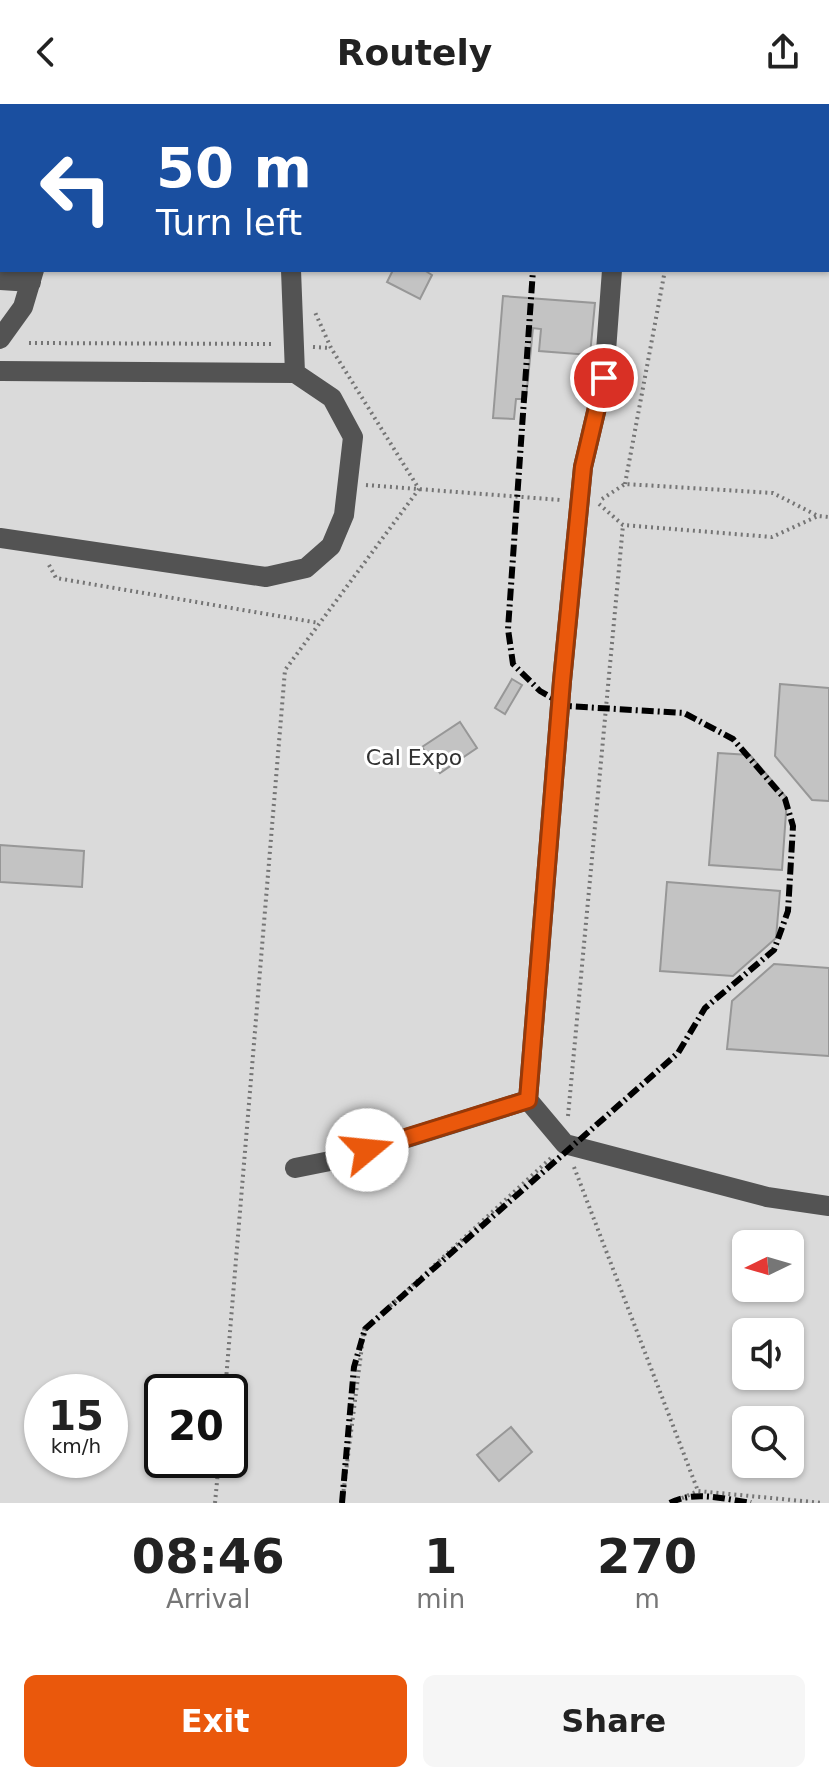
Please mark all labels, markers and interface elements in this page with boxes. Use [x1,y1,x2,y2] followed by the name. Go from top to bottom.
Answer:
[24,30,68,74] icon: back
[761,30,805,74] icon: share
[337,32,492,73] text: Routely
[156,135,312,200] text: 50 m
[24,136,128,240] icon: left
[156,202,302,243] text: Turn left
[570,344,638,412] pin
[582,356,626,400] icon: arrive
[366,745,462,770] park label: Cal Expo
[325,1108,409,1192] position arrow
[732,1230,804,1302] north arrow
[732,1230,804,1478] map controls
[732,1318,804,1390] button: sound
[144,1374,248,1478] speed limit sign: 20
[48,1393,104,1439] text: 15
[732,1406,804,1478] button: search
[51,1434,101,1458] text: km/h
[132,1528,285,1584] text: 08:46
[424,1528,457,1584] text: 1
[597,1528,697,1584] text: 270
[166,1584,250,1614] text: Arrival
[416,1584,465,1614] text: min
[634,1584,660,1614] text: m
[24,1675,407,1767] button: Exit
[423,1675,805,1767] button: Share

